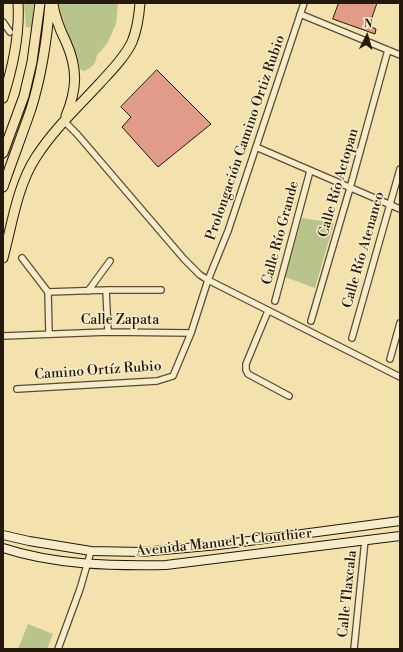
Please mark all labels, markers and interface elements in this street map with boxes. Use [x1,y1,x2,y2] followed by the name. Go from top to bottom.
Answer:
[347,16,387,56] north arrow
[363,17,373,31] text: N
[203,33,289,243] street label: Prolongación Camino Ortiz Rubio
[315,127,363,239] street label: Calle Río Actopan
[259,179,303,287] street label: Calle Río Grande
[339,190,389,310] street label: Calle Río Atenanco
[81,313,159,329] street label: Calle Zapata
[34,358,162,384] street label: Camino Ortíz Rubio
[135,525,313,561] street label: Avenida Manuel J. Clouthier
[335,549,361,639] street label: Calle Tlaxcala

